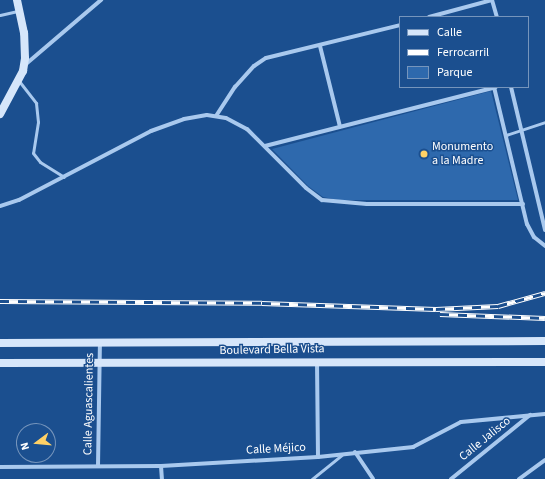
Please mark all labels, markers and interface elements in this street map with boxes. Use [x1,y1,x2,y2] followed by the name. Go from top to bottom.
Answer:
[399,16,529,88] legend
[437,24,462,41] text: Calle
[437,44,489,61] text: Ferrocarril
[437,64,473,81] text: Parque
[432,140,493,168] place label: Monumento a la Madre
[419,149,429,159] marker: Monumento a la Madre
[219,342,325,358] street label: Boulevard Bella Vista
[81,353,97,455] street label: Calle Aguascalientes
[456,414,514,464] street label: Calle Jalisco
[16,423,56,463] north arrow
[246,440,306,458] street label: Calle Méjico
[17,441,33,452] text: N

